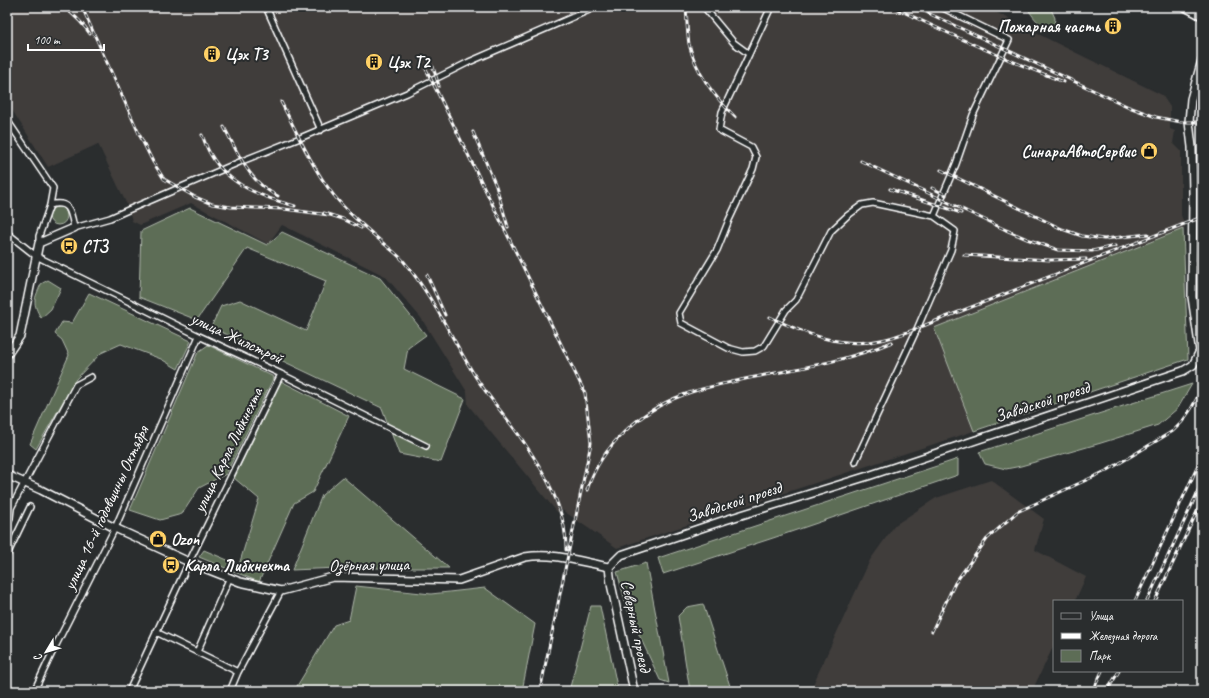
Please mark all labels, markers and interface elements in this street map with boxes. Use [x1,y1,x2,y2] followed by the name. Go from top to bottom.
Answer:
[998,16,1101,37] place label: Пожарная часть
[1103,16,1123,36] building icon: Пожарная часть
[28,26,104,52] scale bar
[34,32,61,48] text: 100 m
[202,44,222,64] building icon: Цэх Т3
[225,44,269,65] place label: Цэх Т3
[364,52,384,72] building icon: Цэх Т2
[387,52,431,73] place label: Цэх Т2
[1021,141,1137,162] place label: СинараАвтоСервис
[1139,141,1159,161] shop icon: СинараАвтоСервис
[59,236,79,256] bus stop icon: СТЗ
[82,236,109,257] place label: СТЗ
[187,307,287,369] street label: улица Жилстрой
[992,376,1094,427] street label: Заводской проезд
[188,383,268,517] street label: улица Карла Либкнехта
[58,421,154,594] street label: улица 16-й годовщины Октября
[684,476,786,527] street label: Заводской проезд
[148,529,168,549] shop icon: Ozon
[171,529,201,550] place label: Ozon
[329,554,410,577] street label: Озёрная улица
[161,555,181,575] bus stop icon: Карла Либкнехта
[184,555,291,576] place label: Карла Либкнехта
[616,578,656,676] street label: Северный проезд
[1053,600,1183,672] legend
[1089,608,1114,624] text: Улица
[1089,628,1158,644] text: Железная дорога
[26,632,66,672] north arrow
[1089,648,1112,664] text: Парк
[30,650,45,665] text: С

